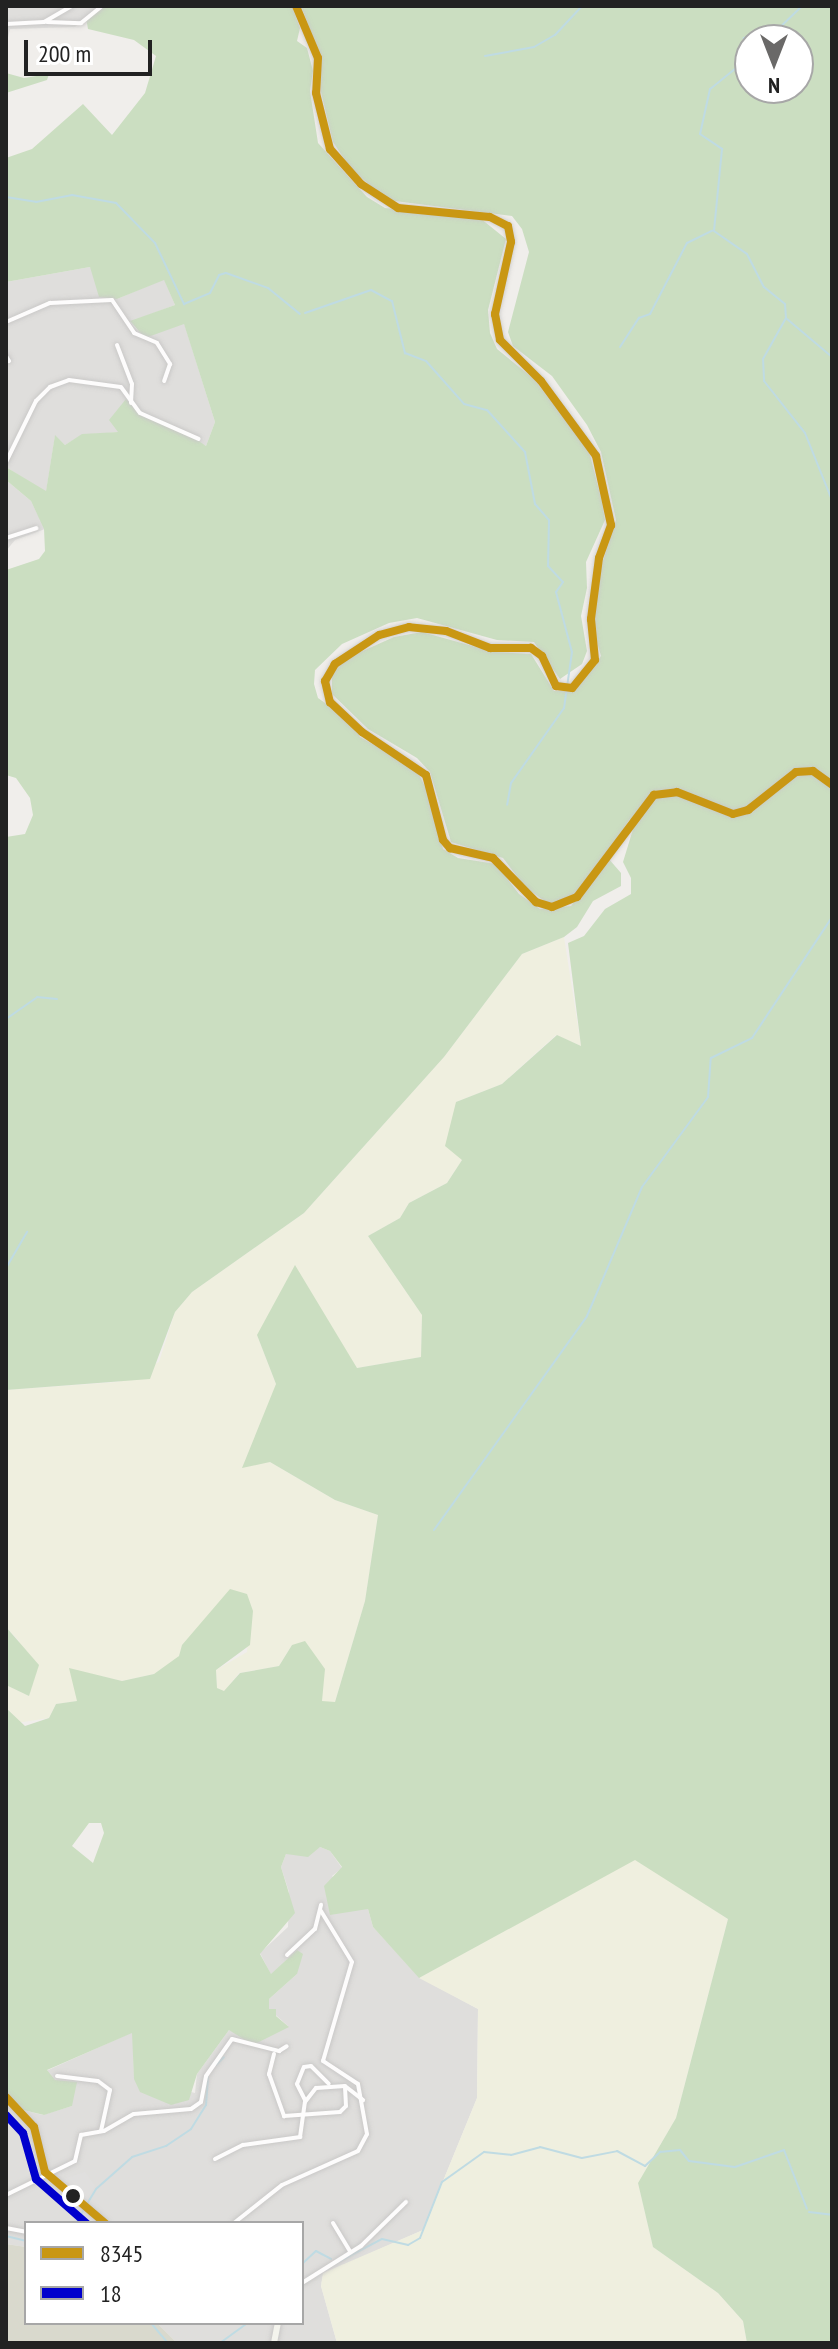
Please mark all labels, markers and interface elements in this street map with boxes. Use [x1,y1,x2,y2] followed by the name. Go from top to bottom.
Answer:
[28,24,156,74] scale bar
[734,24,814,104] north arrow
[38,38,91,69] text: 200 m
[768,72,780,100] text: N
[65,2188,81,2204] unlabelled marker
[24,2221,304,2325] legend
[100,2238,143,2269] text: 8345
[100,2278,122,2309] text: 18

